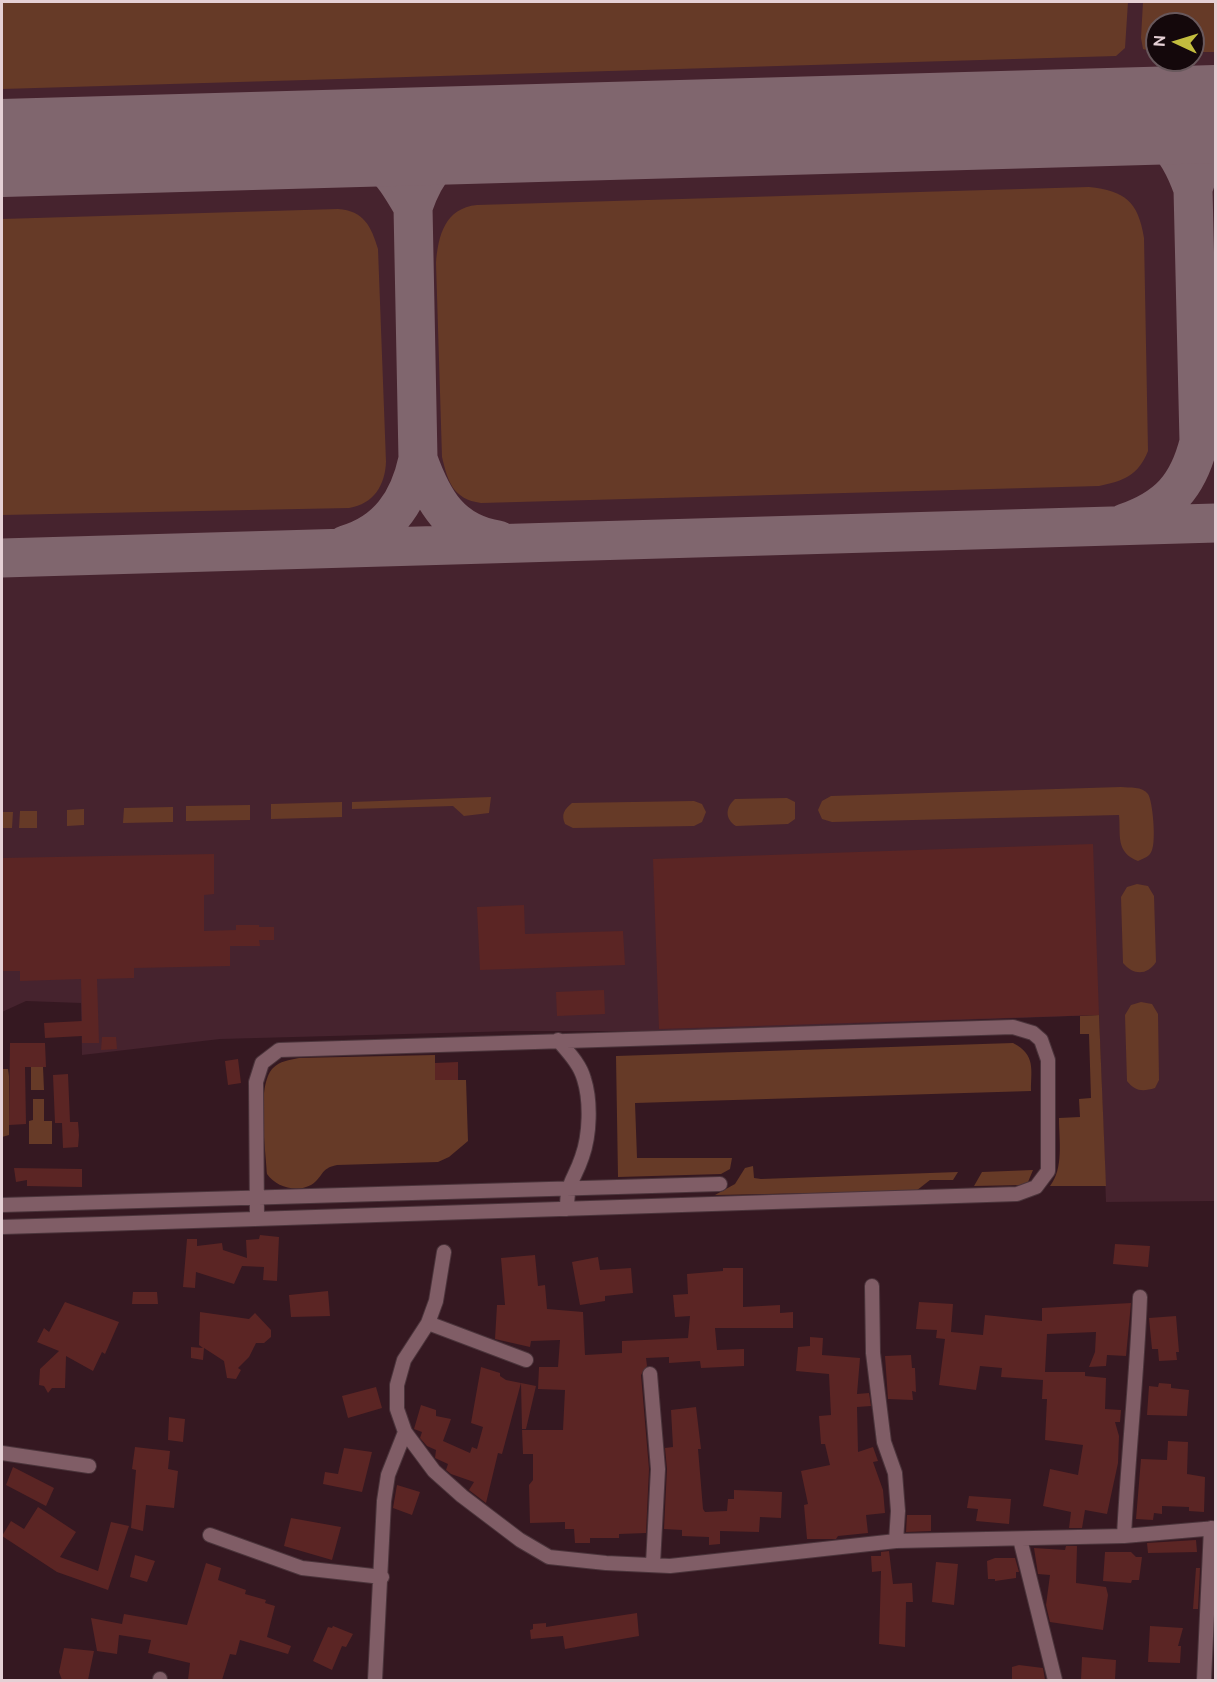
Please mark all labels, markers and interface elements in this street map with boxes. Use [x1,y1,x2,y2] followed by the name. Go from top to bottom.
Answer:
[1145,12,1205,72] north arrow
[1150,34,1168,47] text: N

